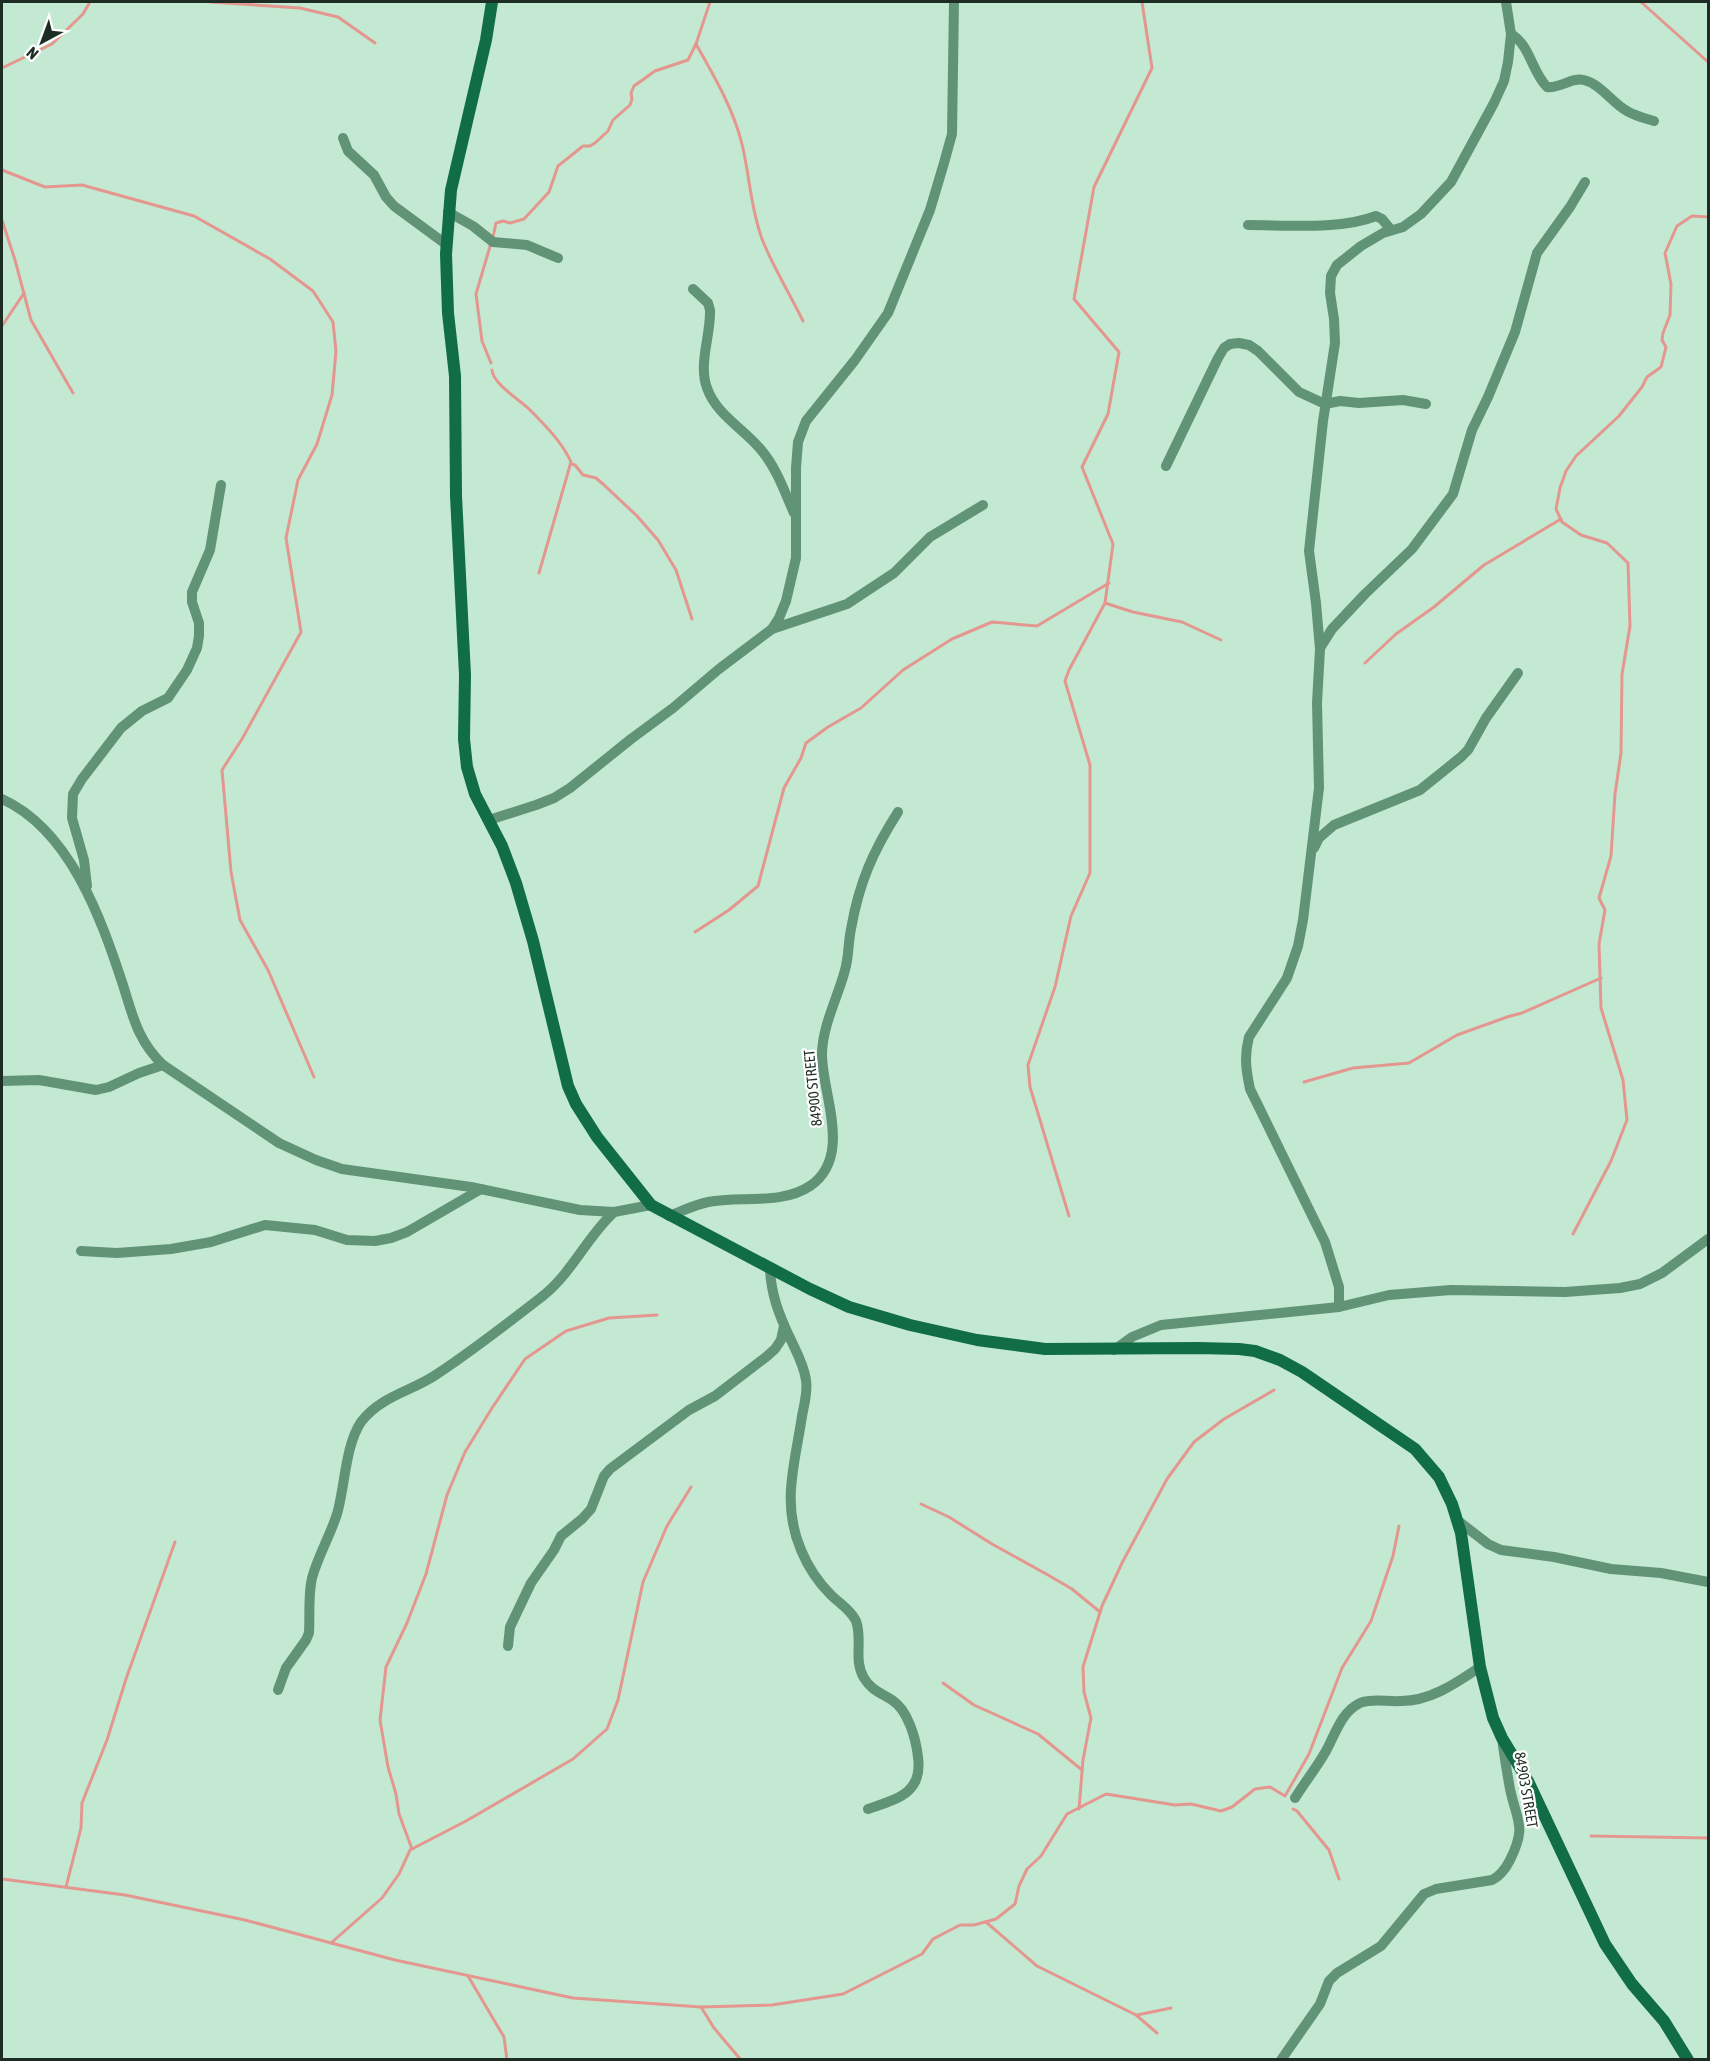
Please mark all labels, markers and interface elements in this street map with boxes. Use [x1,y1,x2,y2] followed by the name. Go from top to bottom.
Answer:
[12,12,72,72] north arrow
[23,43,42,63] text: N
[800,1048,825,1127] street label: 84900 STREET
[1511,1750,1542,1830] street label: 84903 STREET

